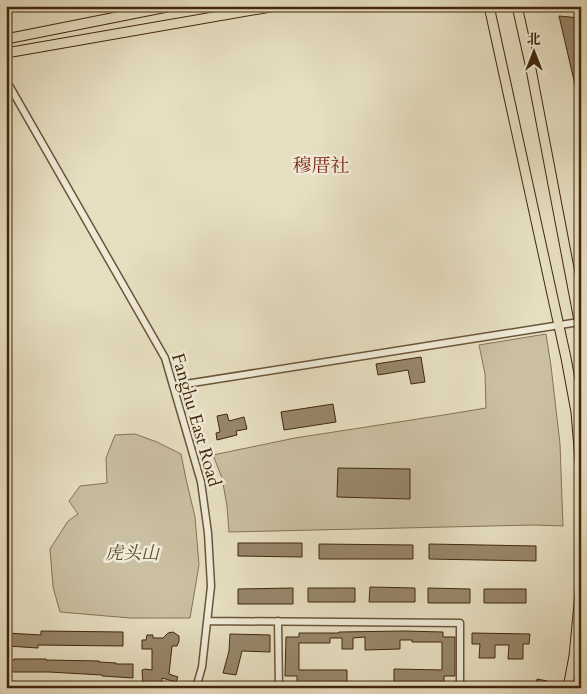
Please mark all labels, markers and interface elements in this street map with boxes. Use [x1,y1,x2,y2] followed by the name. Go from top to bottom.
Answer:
[510,28,560,78] north arrow
[527,30,541,49] text: 北
[292,153,350,179] district label: 穆厝社
[165,350,227,490] street label: Fanghu East Road
[105,541,161,566] park label: 虎头山

